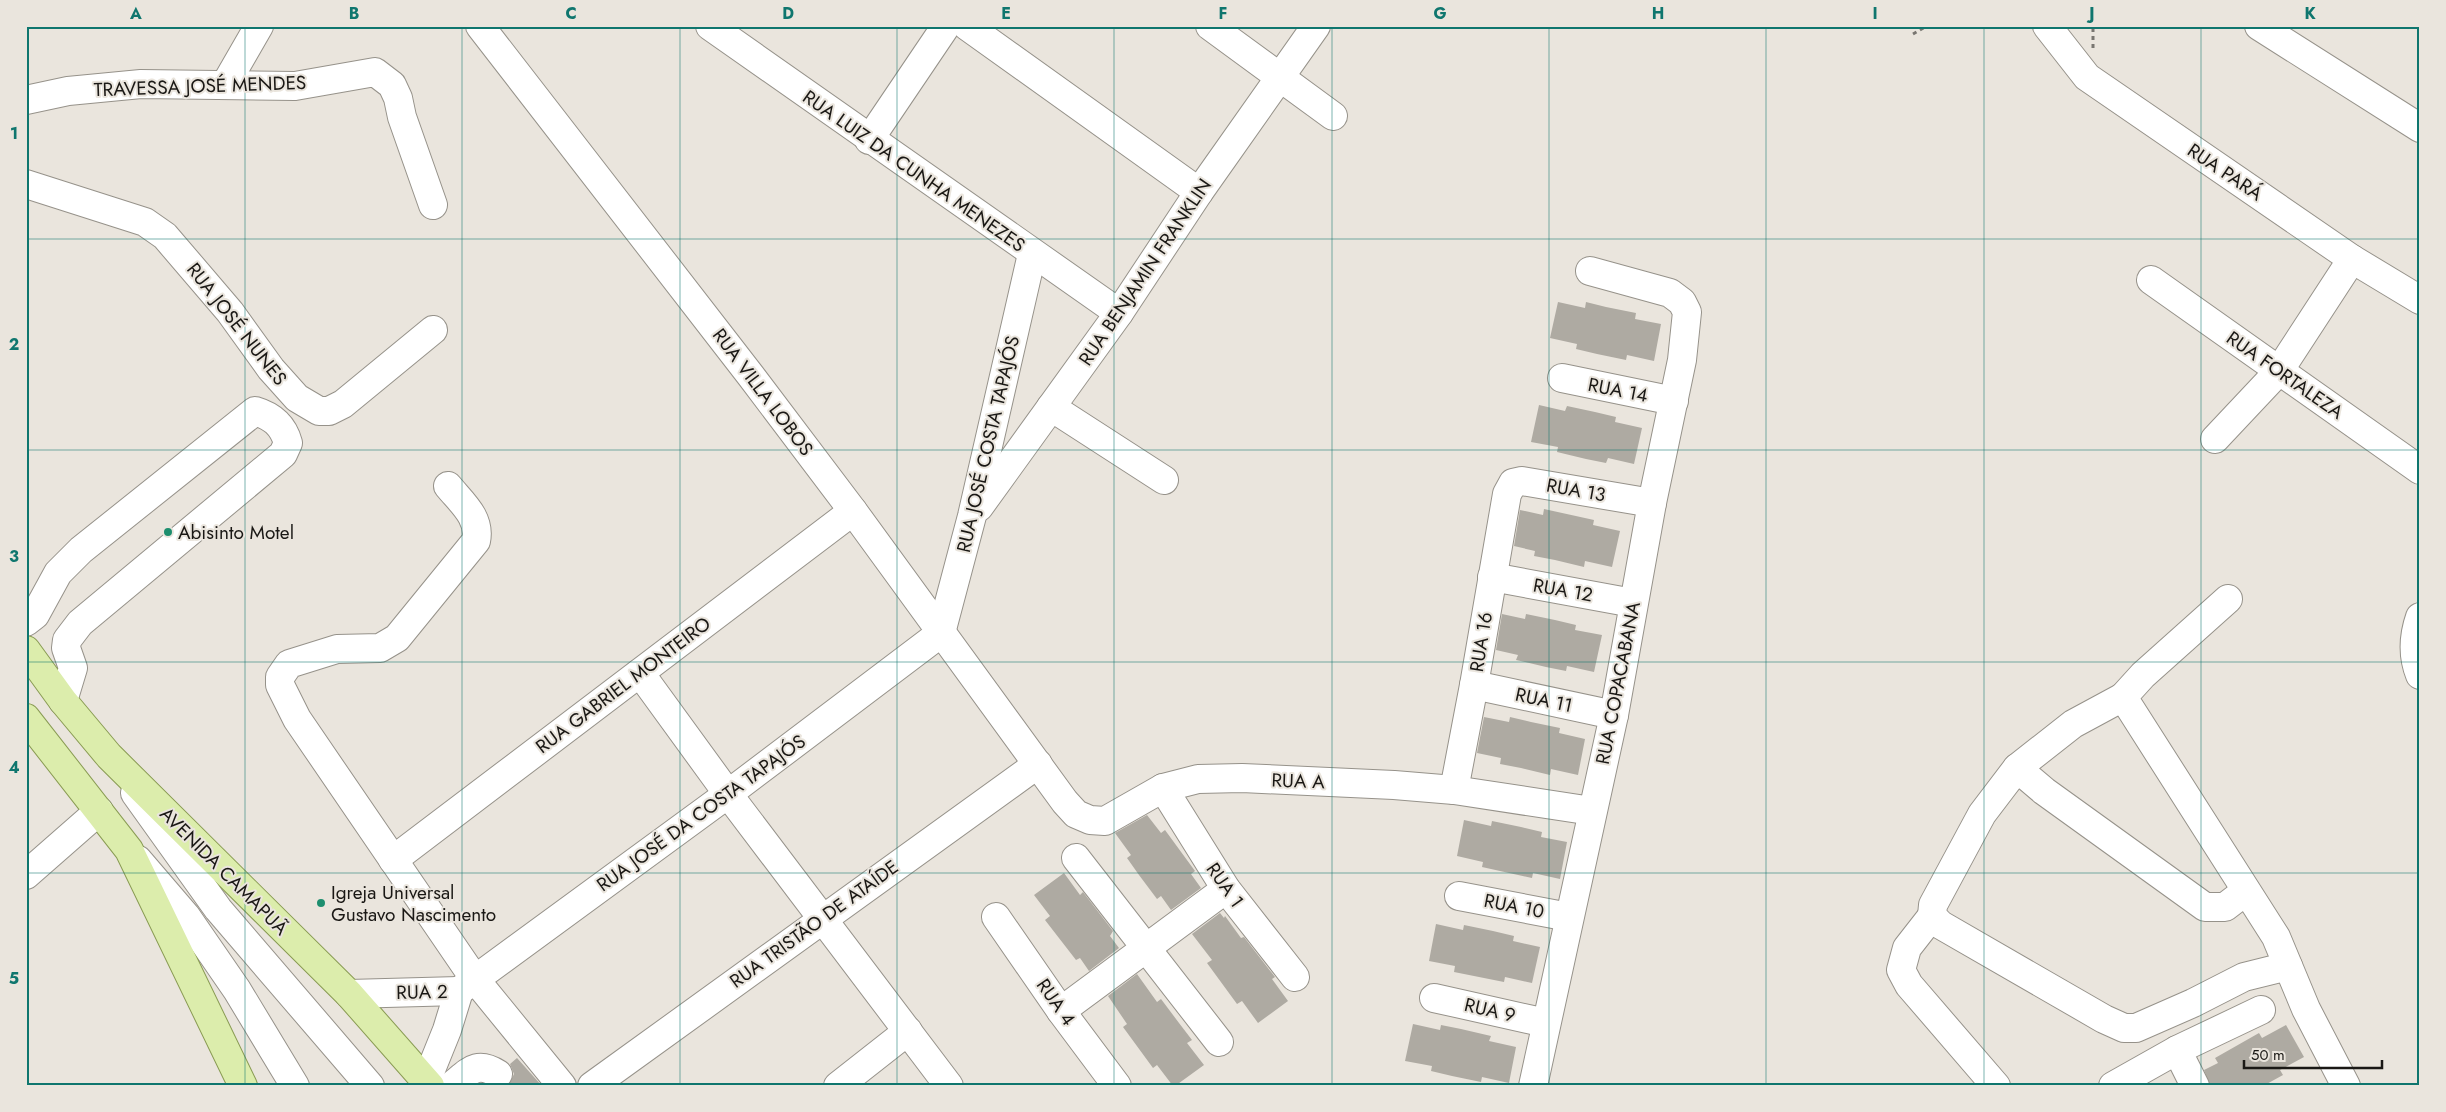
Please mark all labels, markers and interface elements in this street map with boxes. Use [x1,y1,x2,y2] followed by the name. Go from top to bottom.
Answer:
[129,2,142,25] text: A
[349,2,359,25] text: B
[565,2,577,25] text: C
[782,2,794,25] text: D
[1001,2,1011,25] text: E
[1219,2,1227,25] text: F
[1433,2,1447,25] text: G
[1652,2,1664,25] text: H
[1872,2,1878,25] text: I
[2086,2,2095,25] text: J
[2304,2,2316,25] text: K
[93,69,307,103] street label: TRAVESSA JOSÉ MENDES
[797,84,1031,258] street label: RUA LUIZ DA CUNHA MENEZES
[10,122,18,145] text: 1
[2182,137,2268,207] street label: RUA PARÁ
[1072,173,1218,371] street label: RUA BENJAMIN FRANKLIN
[180,257,294,391] street label: RUA JOSÉ NUNES
[706,323,820,461] street label: RUA VILLA LOBOS
[2221,325,2349,426] street label: RUA FORTALEZA
[9,333,19,356] text: 2
[950,333,1026,555] street label: RUA JOSÉ COSTA TAPAJÓS
[1586,371,1650,409] street label: RUA 14
[1544,472,1608,508] street label: RUA 13
[178,519,294,546] place label: Abisinto Motel
[162,526,174,538] marker: Abisinto Motel
[9,545,19,568] text: 3
[1531,571,1595,609] street label: RUA 12
[1589,599,1647,767] street label: RUA COPACABANA
[530,610,716,760] street label: RUA GABRIEL MONTEIRO
[1463,610,1499,674] street label: RUA 16
[1513,681,1575,719] street label: RUA 11
[591,728,811,898] street label: RUA JOSÉ DA COSTA TAPAJÓS
[8,756,20,779] text: 4
[1271,767,1326,795] street label: RUA A
[154,801,295,942] street label: AVENIDA CAMAPUÃ
[724,854,904,994] street label: RUA TRISTÃO DE ATAÍDE
[1200,857,1250,913] street label: RUA 1
[331,879,496,928] place label: Igreja Universal Gustavo Nascimento
[1482,887,1546,925] street label: RUA 10
[315,897,327,909] marker: Igreja Universal Gustavo Nascimento
[9,967,19,990] text: 5
[1030,973,1082,1031] street label: RUA 4
[396,978,448,1006] street label: RUA 2
[1462,991,1518,1029] street label: RUA 9
[2244,1037,2381,1069] scale bar
[2251,1044,2285,1066] text: 50 m

